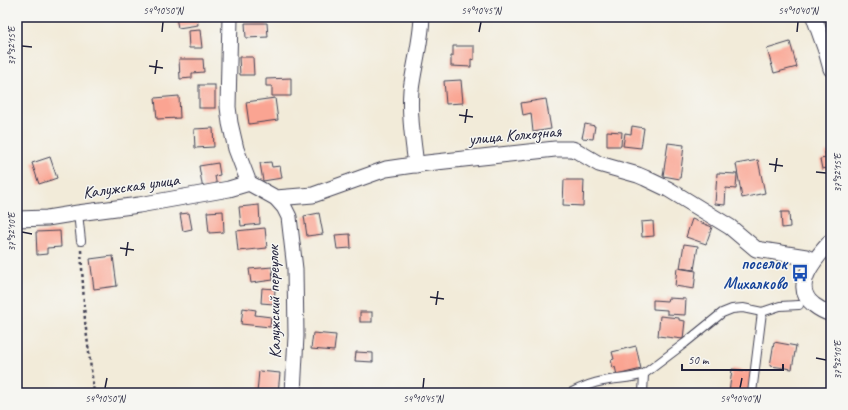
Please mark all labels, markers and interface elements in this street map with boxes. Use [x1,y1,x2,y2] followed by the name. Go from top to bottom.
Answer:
[143,4,185,17] text: 54°10'50"N
[461,4,503,17] text: 54°10'45"N
[778,4,820,17] text: 54°10'40"N
[5,25,18,65] text: 37°32'15"E
[467,120,563,151] street label: улица Колхозная
[831,152,844,192] text: 37°32'15"E
[81,169,182,203] street label: Калужская улица
[5,211,18,251] text: 37°32'10"E
[262,243,285,359] street label: Калужский переулок
[724,253,789,294] place label: поселок Михалково
[790,263,810,283] bus stop icon: поселок Михалково
[831,339,844,379] text: 37°32'10"E
[682,346,783,372] scale bar
[688,352,710,368] text: 50 m
[85,392,127,405] text: 54°10'50"N
[403,392,445,405] text: 54°10'45"N
[720,392,762,405] text: 54°10'40"N

